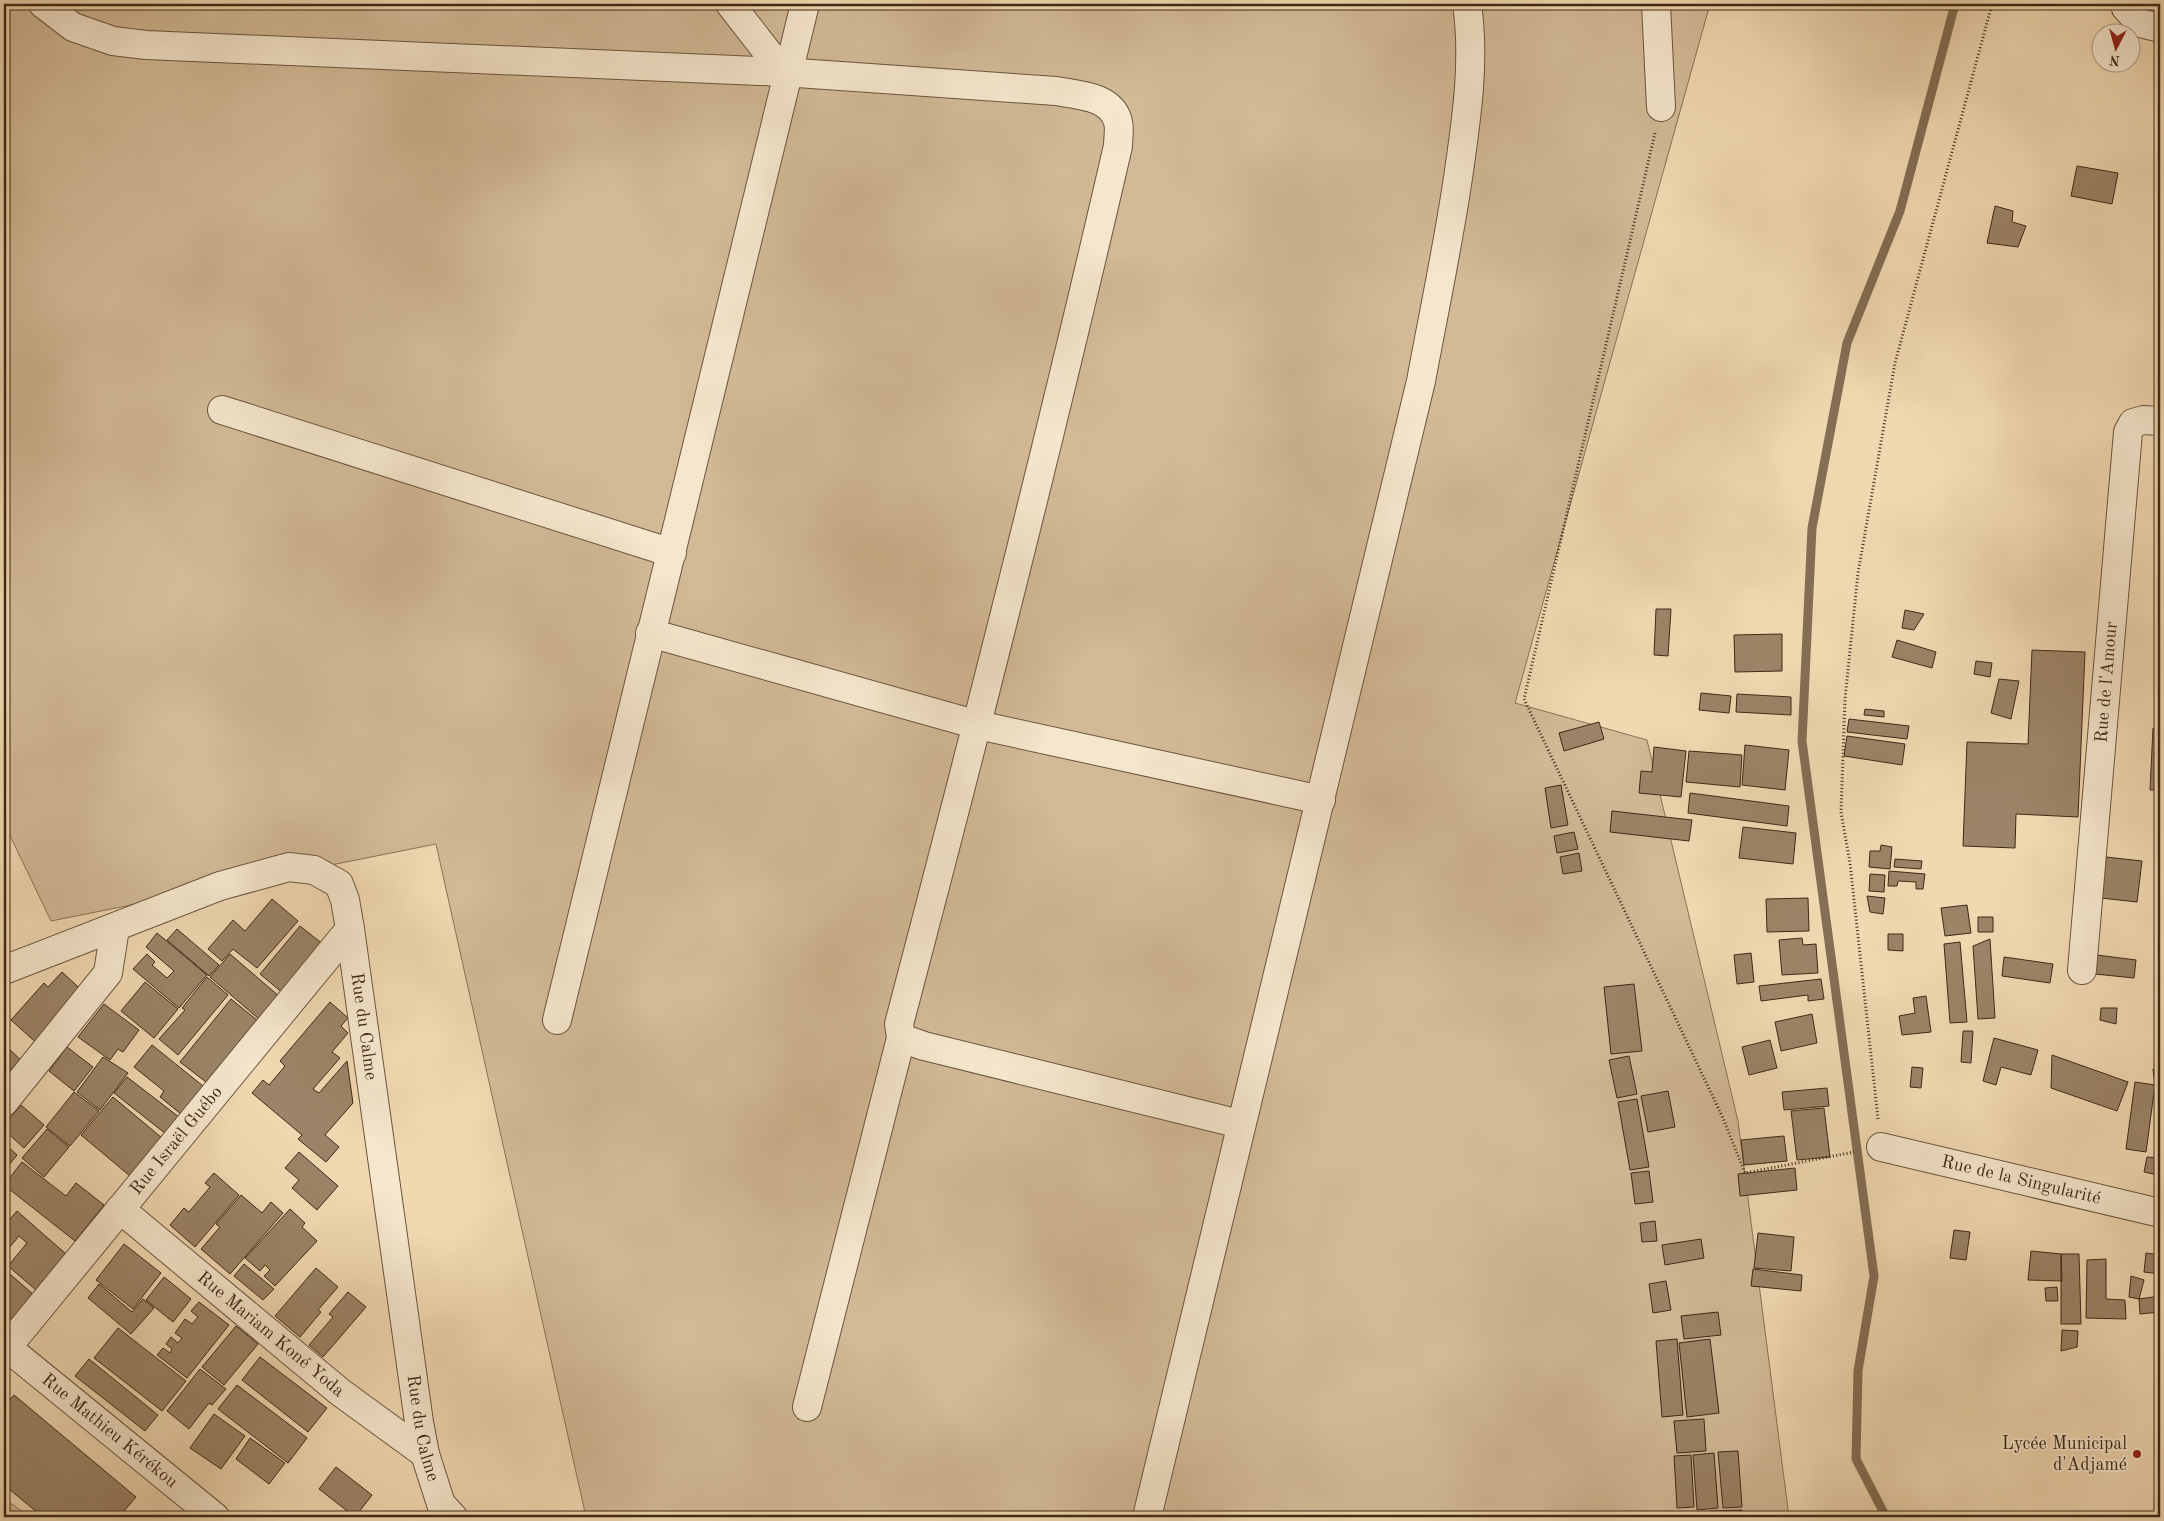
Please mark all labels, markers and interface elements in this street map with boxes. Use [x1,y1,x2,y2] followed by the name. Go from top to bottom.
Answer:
[2092,22,2142,72] north arrow
[2108,52,2121,67] text: N
[2092,620,2121,743] street label: Rue de l'Amour
[347,971,380,1081] street label: Rue du Calme
[127,1083,226,1198] street label: Rue Israël Guébo
[1940,1153,2103,1208] street label: Rue de la Singularité
[194,1268,348,1400] street label: Rue Mariam Koné Yoda
[38,1370,181,1492] street label: Rue Mathieu Kérékou
[403,1374,442,1484] street label: Rue du Calme
[2002,1435,2127,1474] place label: Lycée Municipal d'Adjamé
[2131,1448,2143,1460] marker: Lycée Municipal d'Adjamé

